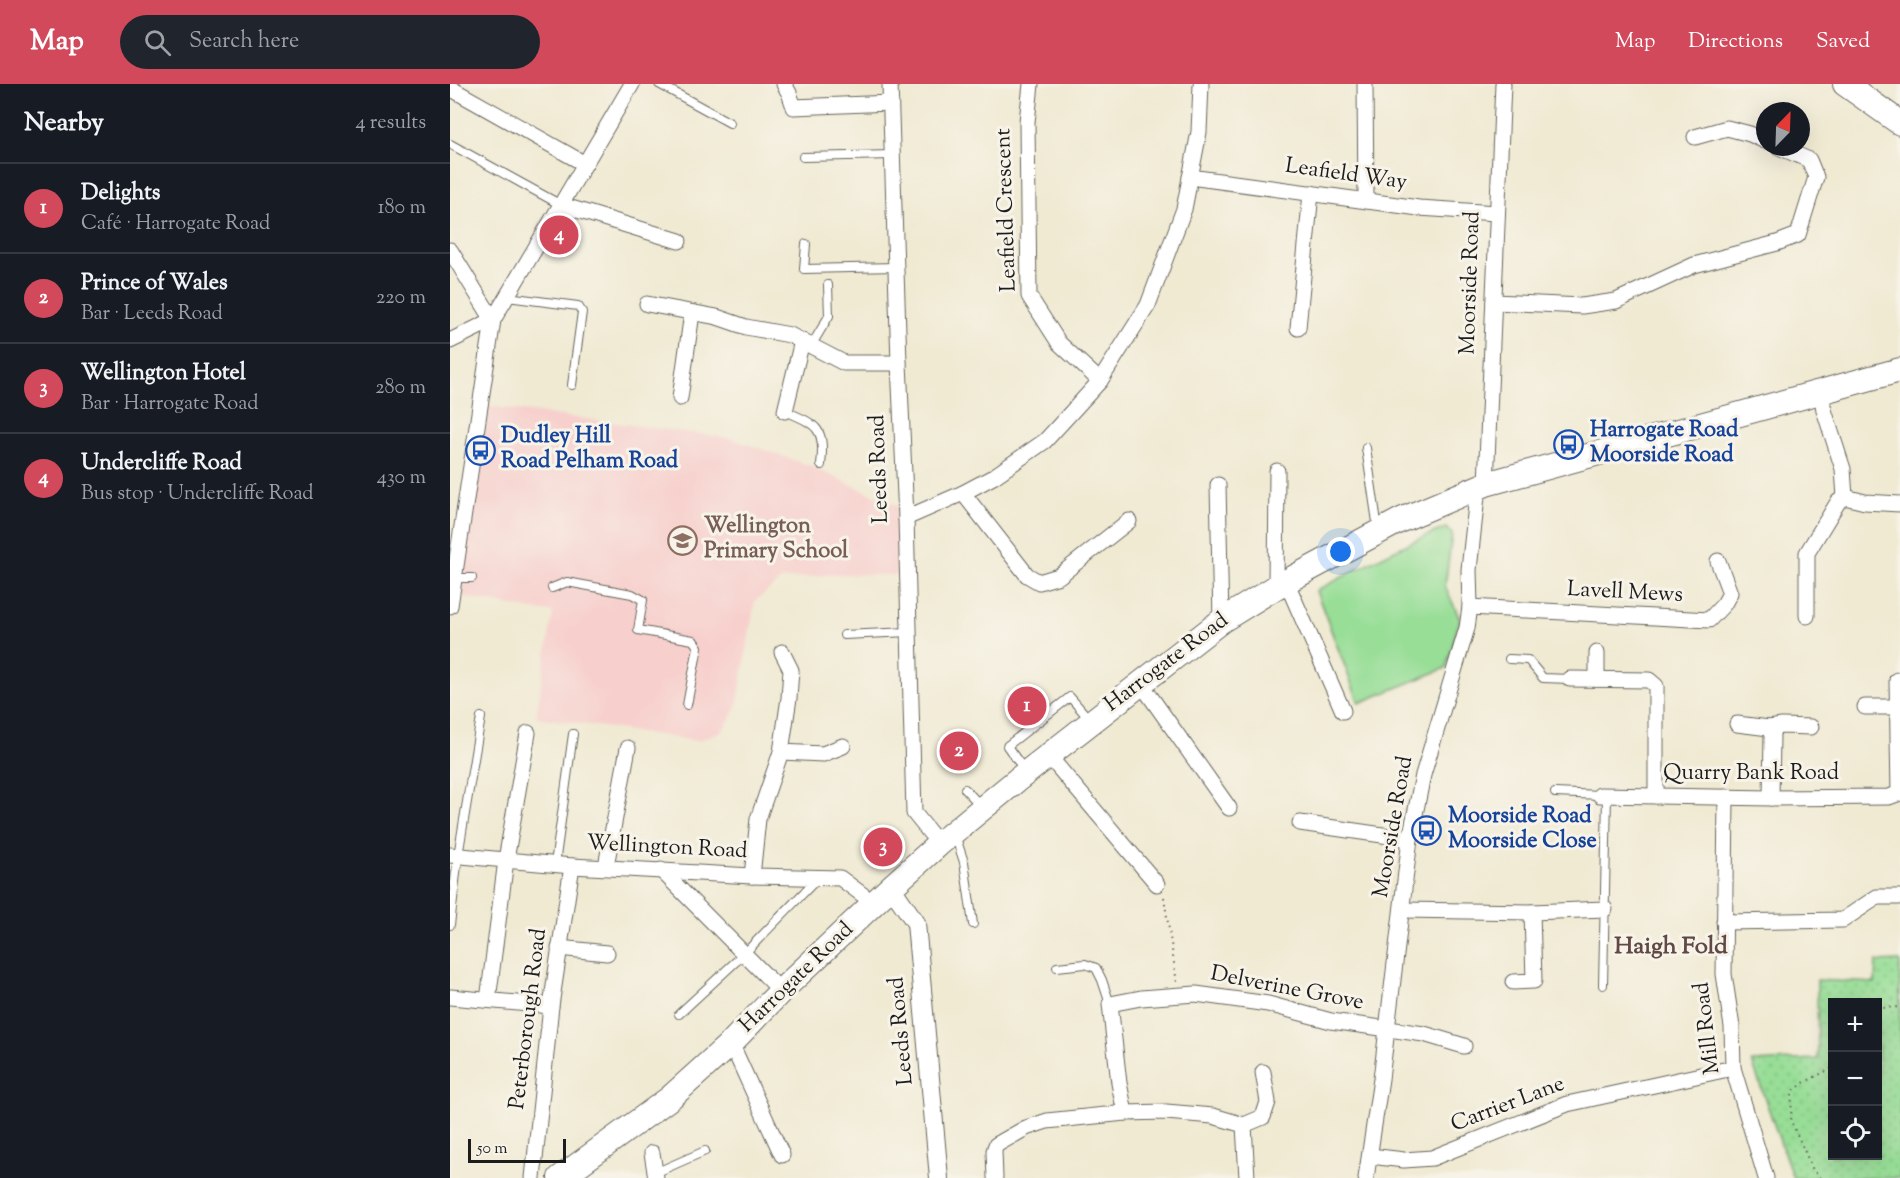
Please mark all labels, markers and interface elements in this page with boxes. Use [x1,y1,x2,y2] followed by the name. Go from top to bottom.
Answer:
[120,15,540,69] search box
[30,22,84,62] text: Map
[141,26,174,59] icon: search
[189,26,299,58] text: Search here
[1615,27,1655,57] text: Map
[1688,27,1783,57] text: Directions
[1816,27,1870,57] text: Saved
[1756,102,1810,156] north arrow
[24,105,104,142] text: Nearby
[355,109,426,138] text: 4 results
[988,127,1026,292] street label: Leafield Crescent
[1283,151,1409,199] street label: Leafield Way
[81,178,160,210] text: Delights
[40,194,47,223] text: 1
[378,194,426,223] text: 180 m
[81,210,270,239] text: Café · Harrogate Road
[1453,211,1489,355] street label: Moorside Road
[540,212,578,258] pin: 4
[81,268,228,300] text: Prince of Wales
[39,284,48,313] text: 2
[376,284,426,313] text: 220 m
[81,300,223,329] text: Bar · Leeds Road
[81,358,246,390] text: Wellington Hotel
[39,374,48,403] text: 3
[375,374,426,403] text: 280 m
[81,390,258,419] text: Bar · Harrogate Road
[862,414,898,524] street label: Leeds Road
[1590,415,1739,472] place label: Harrogate Road Moorside Road
[501,421,679,478] place label: Dudley Hill Road Pelham Road
[1553,428,1585,460] bus stop icon: Harrogate Road Moorside Road
[464,434,496,466] bus stop icon: Dudley Hill Road Pelham Road
[81,448,242,480] text: Undercliffe Road
[38,464,49,493] text: 4
[377,464,426,493] text: 430 m
[81,480,314,509] text: Bus stop · Undercliffe Road
[704,511,849,568] place label: Wellington Primary School
[667,524,699,556] school or university icon: Wellington Primary School
[1326,537,1355,566] your location
[1566,574,1684,612] street label: Lavell Mews
[1098,606,1236,720] street label: Harrogate Road
[1008,684,1046,728] pin: 1
[940,728,978,774] pin: 2
[1366,754,1422,900] street label: Moorside Road
[1663,758,1839,790] street label: Quarry Bank Road
[1448,801,1597,858] place label: Moorside Road Moorside Close
[1411,814,1443,846] bus stop icon: Moorside Road Moorside Close
[864,824,902,870] pin: 3
[586,828,748,868] street label: Wellington Road
[733,915,861,1041] street label: Harrogate Road
[502,927,556,1111] street label: Peterborough Road
[1614,930,1728,964] district label: Haigh Fold
[1208,958,1366,1020] street label: Delverine Grove
[881,975,923,1087] street label: Leeds Road
[1686,980,1730,1076] street label: Mill Road
[1828,998,1882,1160] map controls
[1828,998,1882,1052] button: +
[1828,1052,1882,1106] button: −
[1446,1069,1570,1141] street label: Carrier Lane
[1828,1106,1882,1160] button: locate
[468,1136,566,1164] scale bar
[477,1138,508,1161] text: 50 m

